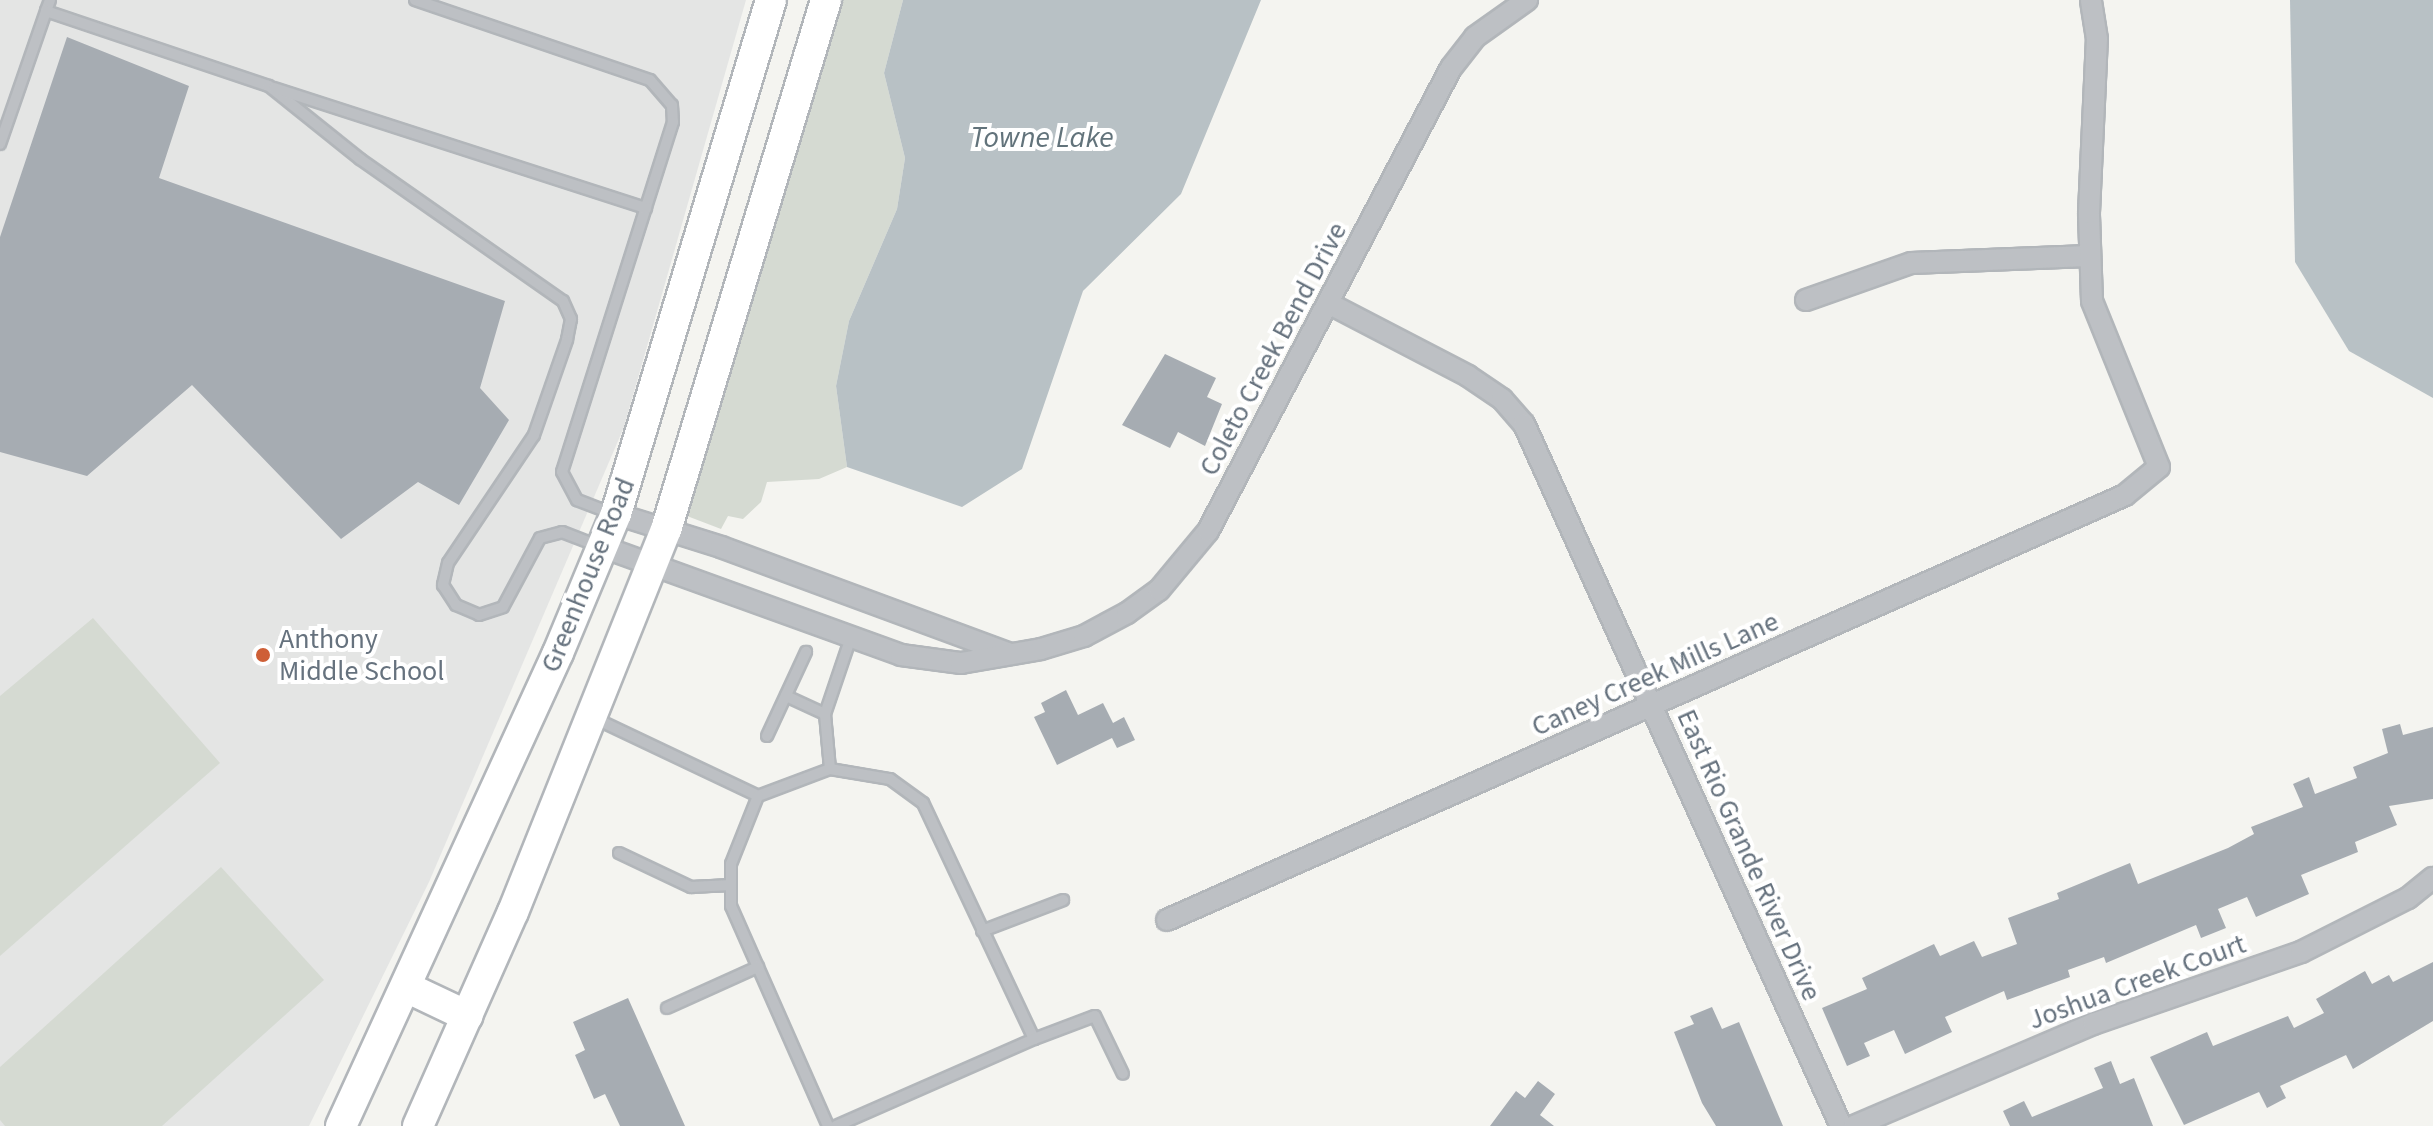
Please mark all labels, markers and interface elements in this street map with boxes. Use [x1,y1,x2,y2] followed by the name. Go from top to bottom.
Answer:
[970,120,1114,156] water label: Towne Lake
[1192,217,1354,481] street label: Coleto Creek Bend Drive
[534,473,642,677] street label: Greenhouse Road
[1526,604,1784,744] street label: Caney Creek Mills Lane
[279,622,444,688] place label: Anthony Middle School
[254,646,272,664] marker: Anthony Middle School
[1670,704,1828,1006] street label: East Rio Grande River Drive
[2024,927,2250,1037] street label: Joshua Creek Court

